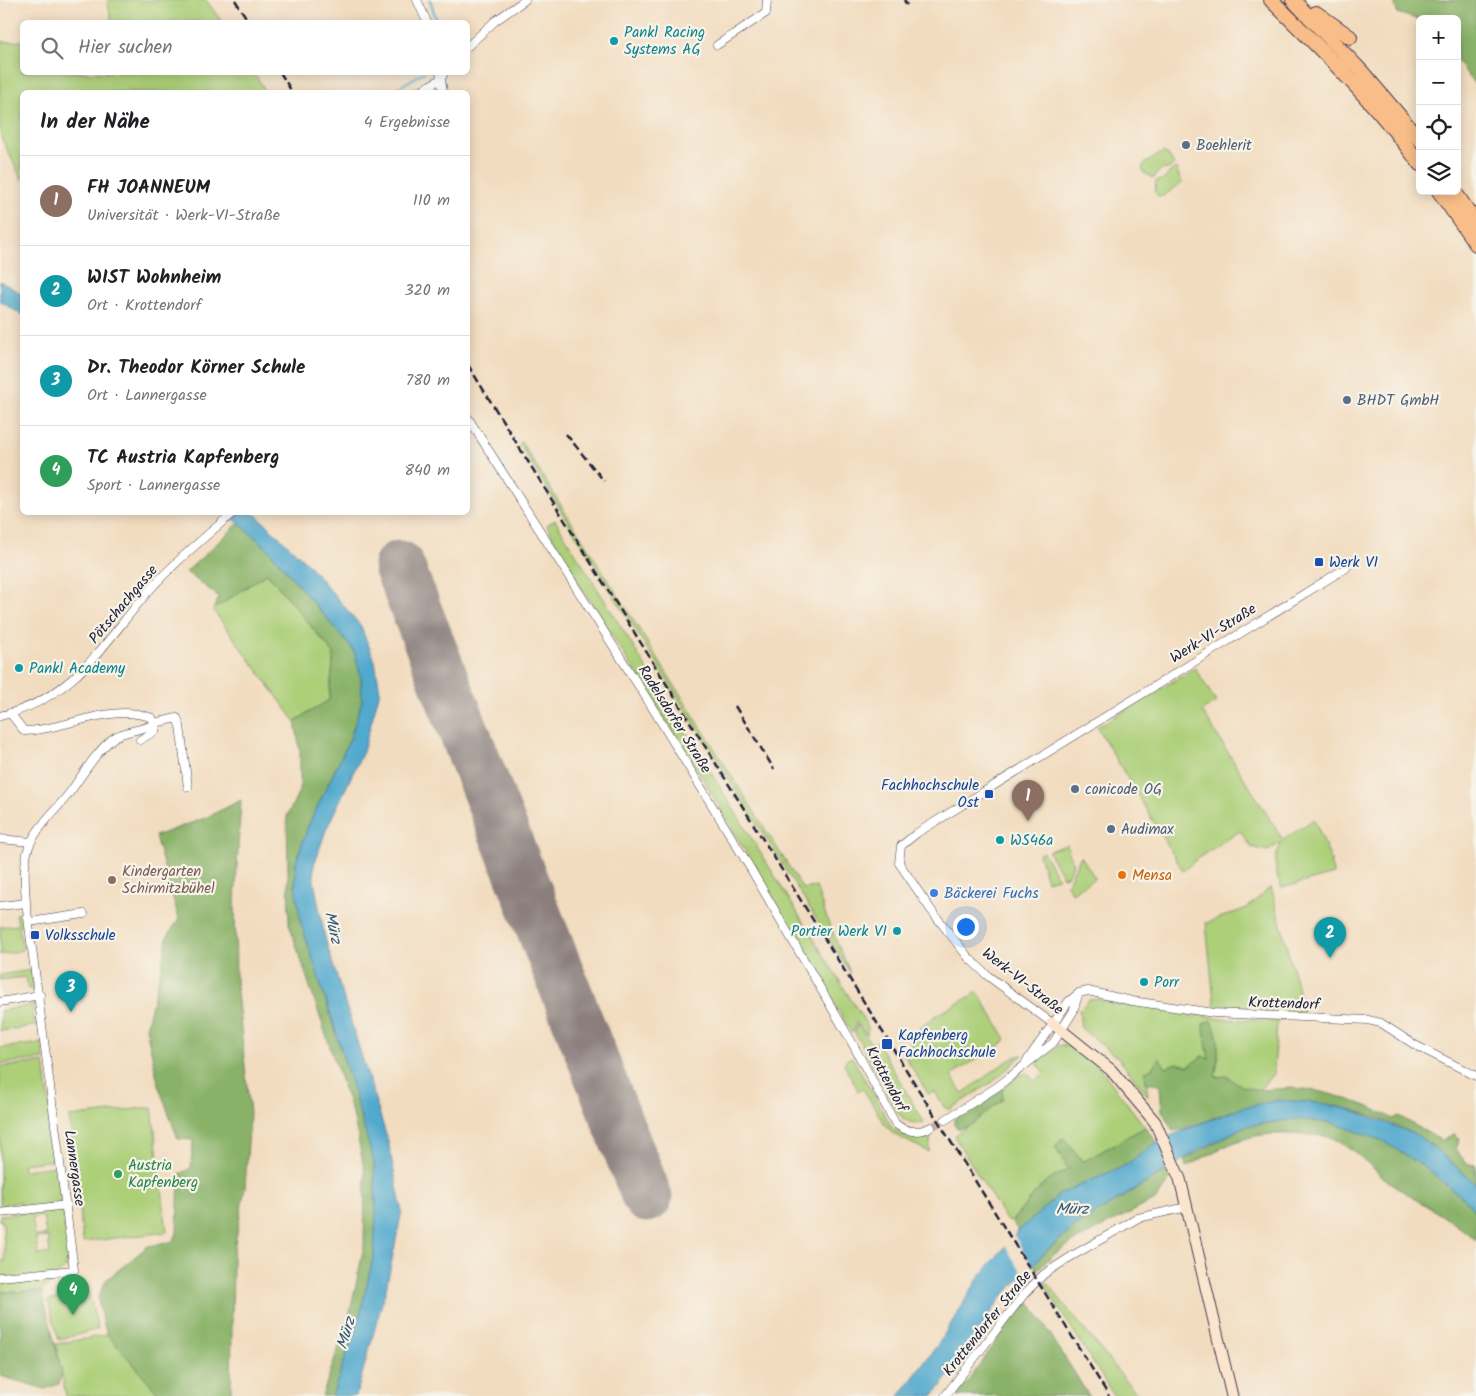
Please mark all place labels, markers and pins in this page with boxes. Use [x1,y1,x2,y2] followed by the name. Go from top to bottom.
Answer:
[624,21,705,62] place label: Pankl Racing Systems AG
[608,35,620,47] marker: Pankl Racing Systems AG
[1196,134,1252,158] place label: Boehlerit
[1180,139,1192,151] marker: Boehlerit
[1357,389,1439,413] place label: BHDT GmbH
[1341,394,1353,406] marker: BHDT GmbH
[1329,551,1378,575] place label: Werk VI
[1313,556,1325,568] marker: Werk VI
[29,657,126,681] place label: Pankl Academy
[13,662,25,674] marker: Pankl Academy
[881,774,979,815] place label: Fachhochschule Ost
[1085,778,1162,802] place label: conicode OG
[1012,780,1044,821] pin: 1
[1069,783,1081,795] marker: conicode OG
[983,788,995,800] marker: Fachhochschule Ost
[1121,818,1174,842] place label: Audimax
[1105,823,1117,835] marker: Audimax
[1010,829,1053,853] place label: WS46a
[994,834,1006,846] marker: WS46a
[122,860,215,901] place label: Kindergarten Schirmitzbühel
[1132,864,1172,888] place label: Mensa
[1116,869,1128,881] marker: Mensa
[106,874,118,886] marker: Kindergarten Schirmitzbühel
[944,882,1039,906] place label: Bäckerei Fuchs
[928,887,940,899] marker: Bäckerei Fuchs
[1314,917,1346,958] pin: 2
[791,920,887,944] place label: Portier Werk VI
[45,924,116,948] place label: Volksschule
[891,925,903,937] marker: Portier Werk VI
[29,929,41,941] marker: Volksschule
[55,971,87,1012] pin: 3
[1154,971,1180,995] place label: Porr
[1138,976,1150,988] marker: Porr
[898,1024,996,1065] place label: Kapfenberg Fachhochschule
[880,1037,894,1051] marker: Kapfenberg Fachhochschule
[128,1154,198,1195] place label: Austria Kapfenberg
[112,1168,124,1180] marker: Austria Kapfenberg
[57,1274,89,1315] pin: 4

